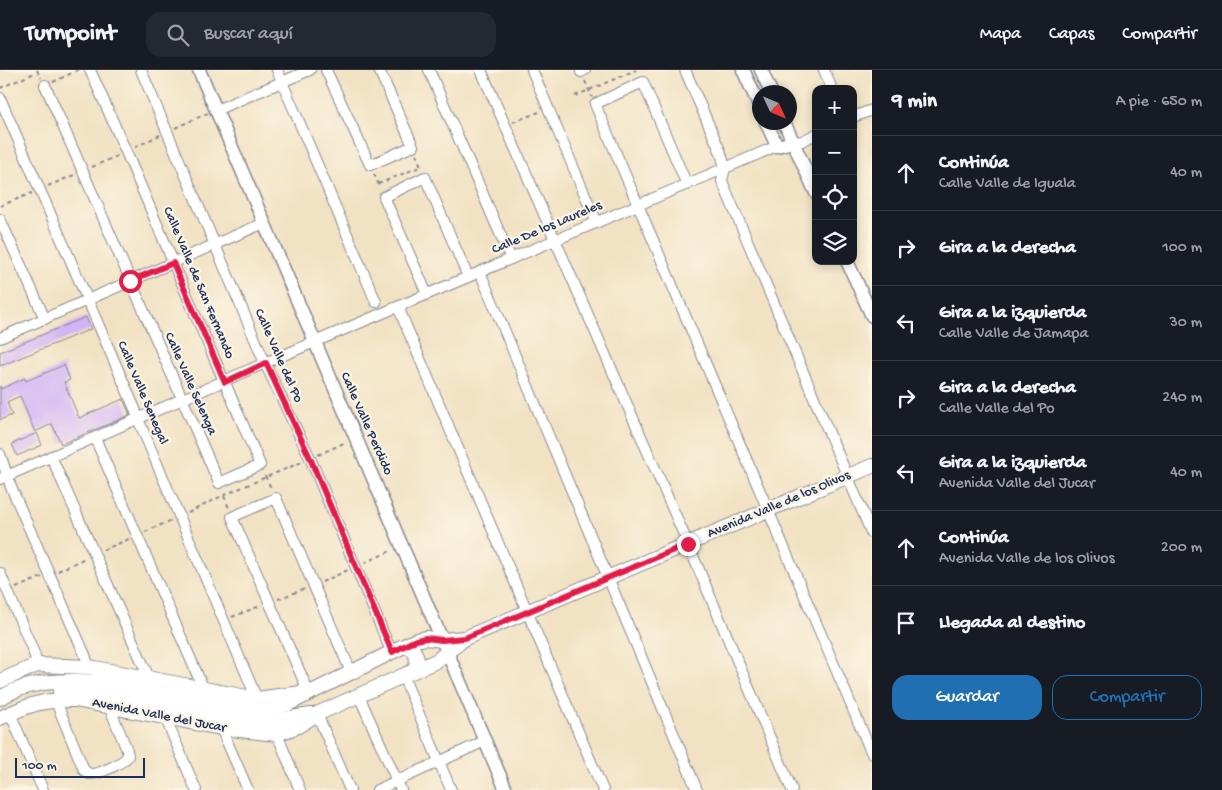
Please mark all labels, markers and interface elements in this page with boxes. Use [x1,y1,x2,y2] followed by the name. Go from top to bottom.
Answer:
[146,12,496,57] search box
[25,20,116,49] text: Turnpoint
[164,21,192,49] icon: search
[204,23,293,46] text: Buscar aquí
[980,24,1021,45] text: Mapa
[1049,24,1094,45] text: Capas
[1122,24,1197,45] text: Compartir
[752,85,797,130] north arrow
[812,85,857,265] map controls
[812,85,857,130] button: +
[892,90,937,115] text: 9 min
[1116,93,1202,112] text: A pie · 650 m
[812,130,857,175] button: −
[939,152,1009,175] text: Continúa
[892,159,920,187] icon: ahead
[1170,164,1202,183] text: 40 m
[812,175,857,220] button: locate
[939,175,1076,194] text: Calle Valle de Iguala
[490,197,605,259] street label: Calle De los Laureles
[158,205,238,361] street label: Calle Valle de San Fernando
[812,220,857,265] button: layers
[892,234,920,262] icon: right
[939,237,1076,260] text: Gira a la derecha
[1162,239,1202,258] text: 100 m
[119,270,142,293] route start
[939,302,1086,325] text: Gira a la izquierda
[250,306,306,406] street label: Calle Valle del Po
[892,309,920,337] icon: left
[1169,314,1202,333] text: 30 m
[939,325,1088,344] text: Calle Valle de Jamapa
[160,330,221,439] street label: Calle Valle Selenga
[113,339,171,447] street label: Calle Valle Senegal
[336,370,396,478] street label: Calle Valle Perdido
[939,377,1076,400] text: Gira a la derecha
[892,384,920,412] icon: right
[1162,389,1202,408] text: 240 m
[939,400,1055,419] text: Calle Valle del Po
[939,452,1086,475] text: Gira a la izquierda
[892,459,920,487] icon: left
[1170,464,1202,483] text: 40 m
[705,467,854,543] street label: Avenida Valle de los Olivos
[939,475,1095,494] text: Avenida Valle del Jucar
[939,527,1009,550] text: Continúa
[677,533,700,556] route end
[892,534,920,562] icon: ahead
[1161,539,1202,558] text: 200 m
[939,550,1115,569] text: Avenida Valle de los Olivos
[892,609,920,637] icon: arrive
[939,612,1085,635] text: Llegada al destino
[892,675,1042,720] button: Guardar
[1052,675,1202,720] button: Compartir
[91,695,228,738] street label: Avenida Valle del Jucar
[15,755,145,778] scale bar
[22,758,57,775] text: 100 m

